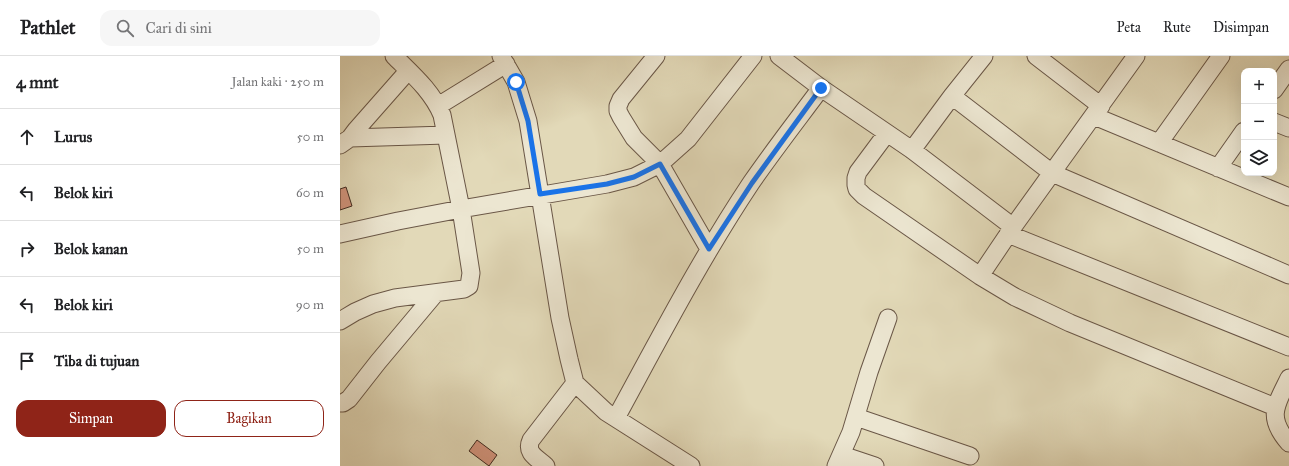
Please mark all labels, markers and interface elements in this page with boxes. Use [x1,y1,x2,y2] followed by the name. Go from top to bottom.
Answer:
[100,10,380,46] search box
[20,16,76,39] text: Pathlet
[114,17,136,39] icon: search
[146,19,212,37] text: Cari di sini
[1117,19,1141,36] text: Peta
[1163,19,1191,36] text: Rute
[1213,19,1269,36] text: Disimpan
[1241,68,1277,176] map controls
[1241,68,1277,104] button: +
[16,72,59,93] text: 4 mnt
[507,73,525,91] route start
[232,74,324,90] text: Jalan kaki · 250 m
[812,79,830,97] route end
[1241,104,1277,140] button: −
[16,126,38,148] icon: ahead
[54,128,92,146] text: Lurus
[297,129,324,145] text: 50 m
[1241,140,1277,176] button: layers
[16,182,38,204] icon: left
[54,184,113,202] text: Belok kiri
[296,185,324,201] text: 60 m
[16,238,38,260] icon: right
[54,240,128,258] text: Belok kanan
[297,241,324,257] text: 50 m
[16,294,38,316] icon: left
[54,296,113,314] text: Belok kiri
[296,297,324,313] text: 90 m
[16,350,38,372] icon: arrive
[54,352,139,370] text: Tiba di tujuan
[16,400,166,437] button: Simpan
[174,400,324,437] button: Bagikan

